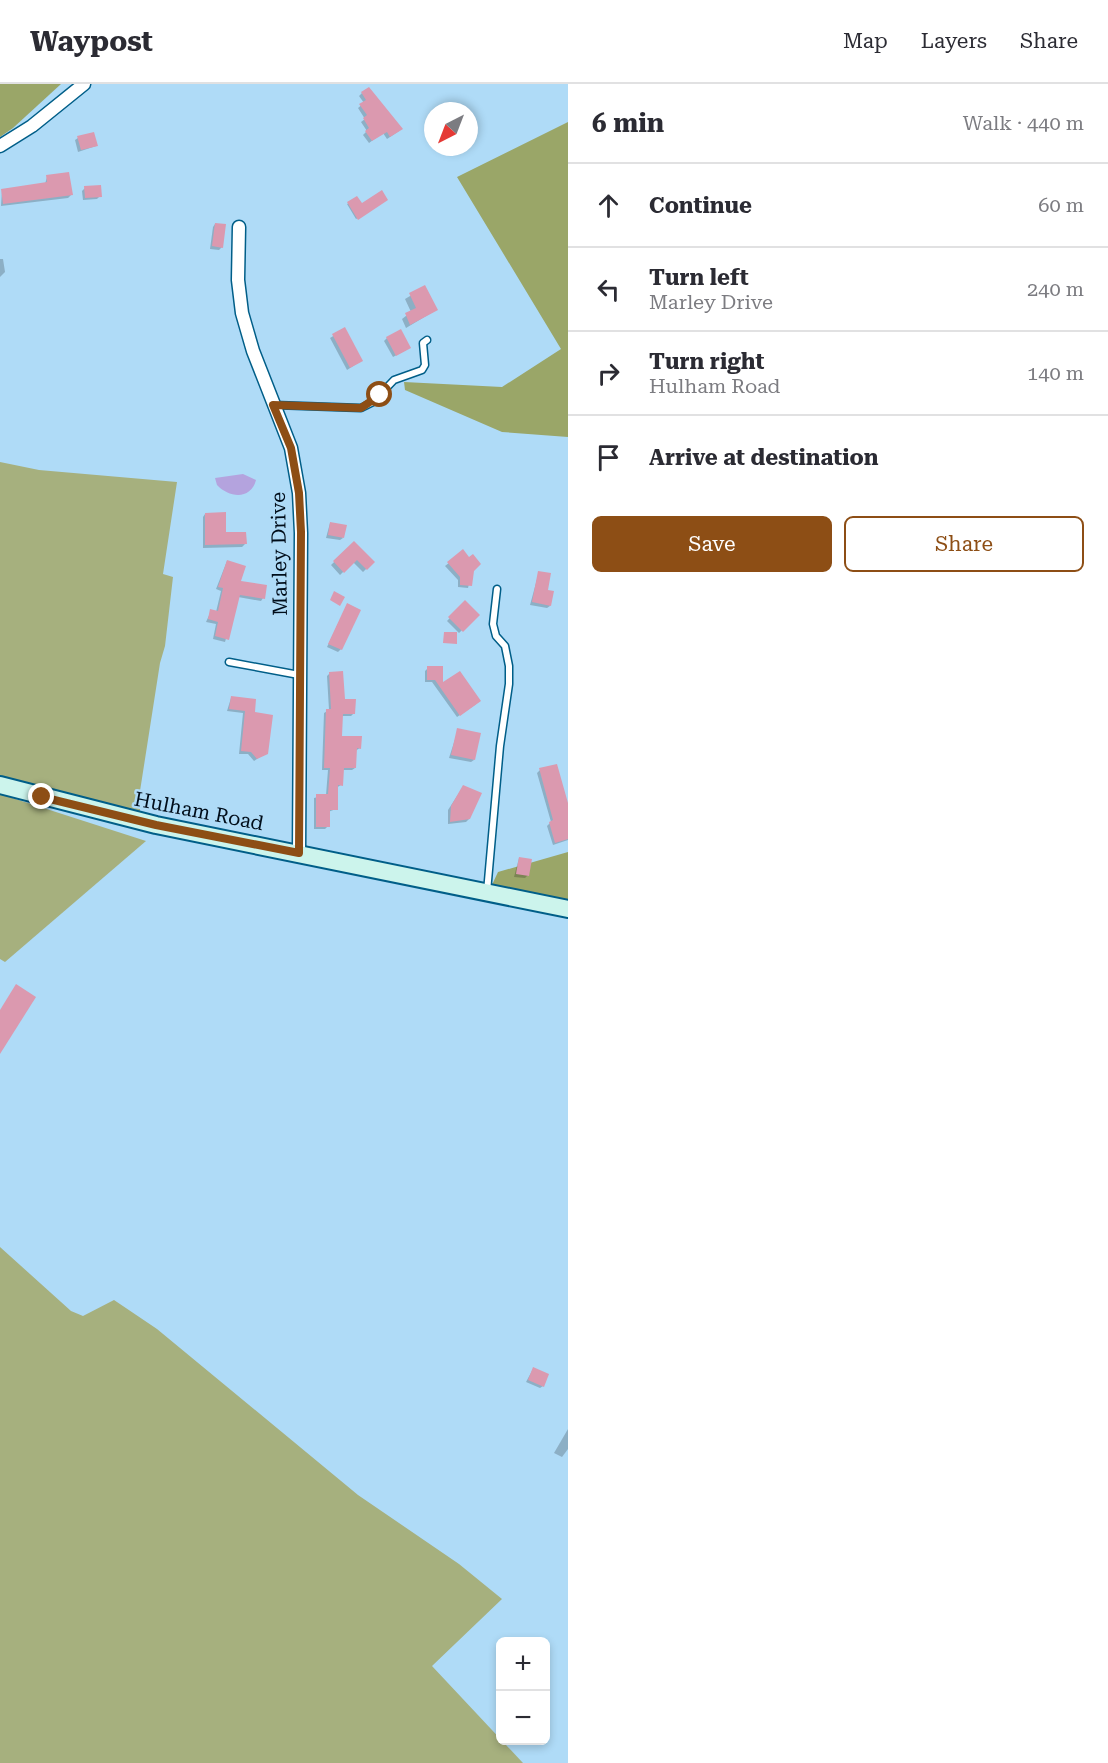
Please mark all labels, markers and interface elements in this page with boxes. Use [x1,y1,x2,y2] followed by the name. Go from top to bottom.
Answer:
[30,25,153,58] text: Waypost
[843,29,888,53] text: Map
[921,29,987,53] text: Layers
[1020,29,1078,53] text: Share
[424,102,478,156] north arrow
[592,108,664,138] text: 6 min
[963,111,1084,135] text: Walk · 440 m
[592,189,625,222] icon: ahead
[649,193,752,218] text: Continue
[1038,193,1084,217] text: 60 m
[649,265,749,290] text: Turn left
[592,273,625,306] icon: left
[1027,277,1084,301] text: 240 m
[649,290,773,314] text: Marley Drive
[649,349,764,374] text: Turn right
[592,357,625,390] icon: right
[1027,361,1084,385] text: 140 m
[649,374,780,398] text: Hulham Road
[366,381,392,407] route start
[592,441,625,474] icon: arrive
[649,445,878,470] text: Arrive at destination
[266,492,292,616] street label: Marley Drive
[592,516,832,572] button: Save
[844,516,1084,572] button: Share
[28,783,54,809] route end
[132,787,266,835] street label: Hulham Road
[496,1637,550,1745] map controls
[496,1637,550,1691] button: +
[496,1691,550,1745] button: −

